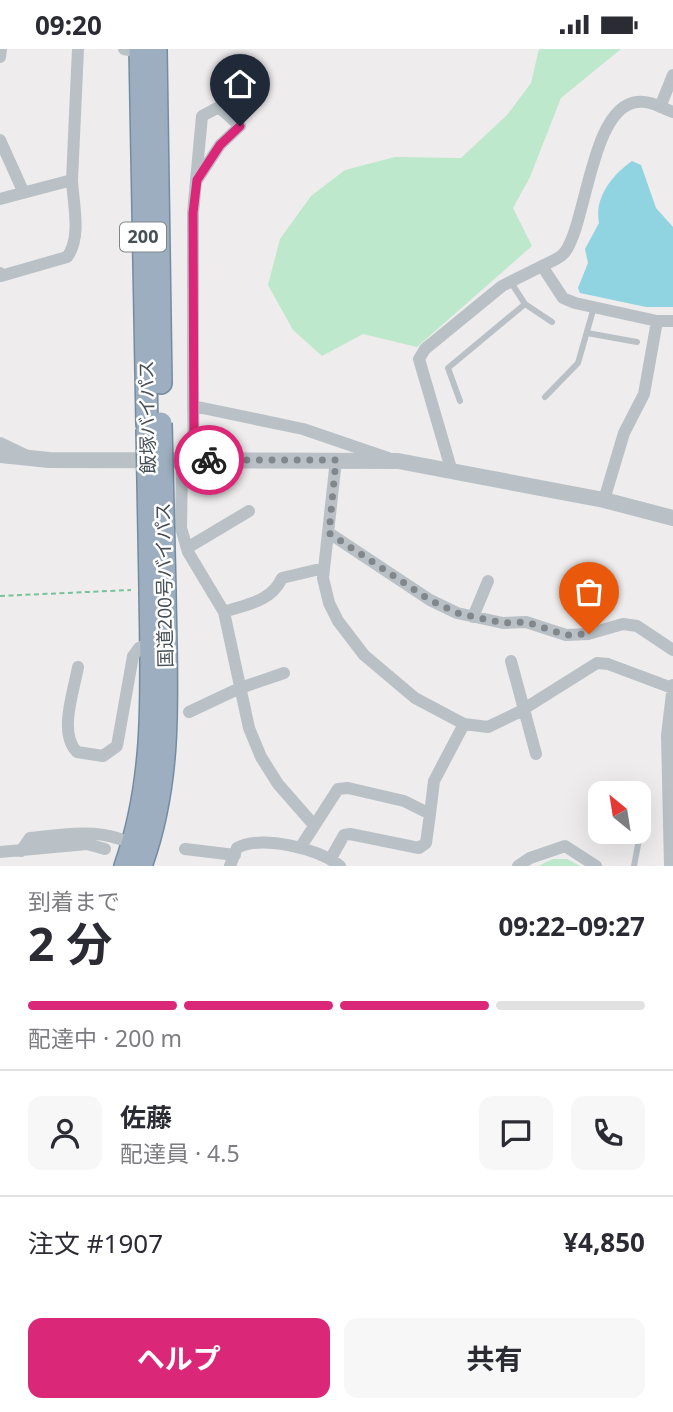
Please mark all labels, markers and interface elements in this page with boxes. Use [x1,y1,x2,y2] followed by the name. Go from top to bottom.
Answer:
[35,7,102,43] text: 09:20
[210,54,270,126] pin
[221,65,259,103] icon: home
[120,223,166,251] road number: 200
[133,360,161,474] street label: 飯塚バイパス
[174,425,244,495] courier
[190,441,228,479] icon: bike
[150,502,178,668] street label: 国道200号バイパス
[559,562,619,634] pin
[570,573,608,611] icon: bag
[588,781,651,843] north arrow
[588,781,651,844] map controls
[28,885,120,917] text: 到着まで
[498,908,645,944] text: 09:22–09:27
[28,912,112,974] text: 2 分
[28,1022,182,1054] text: 配達中 · 200 m
[28,1096,102,1170] button: person
[479,1096,553,1170] button: chat
[571,1096,645,1170] button: phone
[120,1099,172,1135] text: 佐藤
[120,1137,240,1169] text: 配達員 · 4.5
[563,1224,645,1260] text: ¥4,850
[28,1225,163,1261] text: 注文 #1907
[28,1318,330,1398] button: ヘルプ
[344,1318,645,1398] button: 共有

